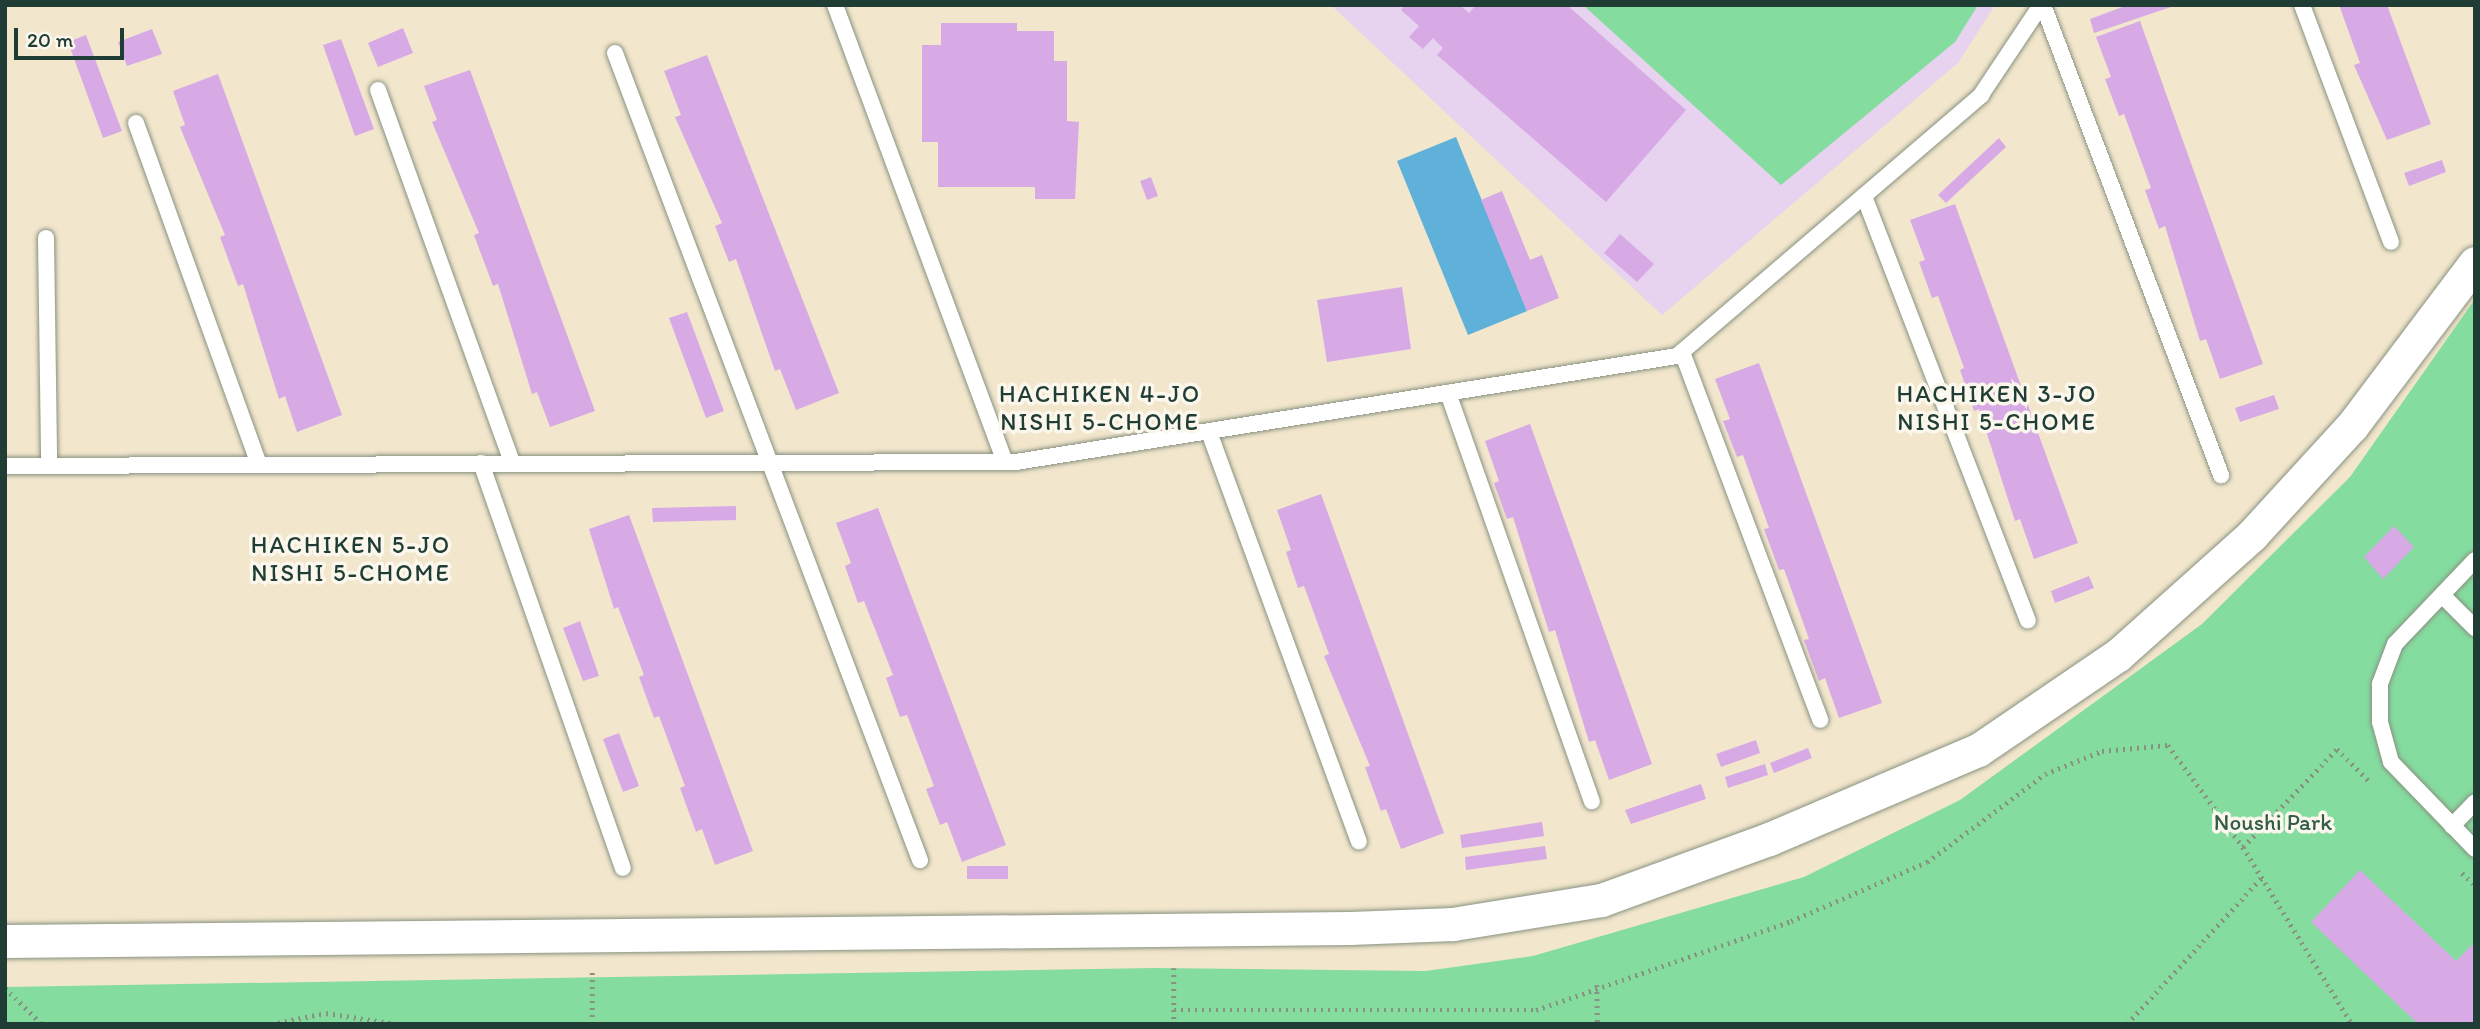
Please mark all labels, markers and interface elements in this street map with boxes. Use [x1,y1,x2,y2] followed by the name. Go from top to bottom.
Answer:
[18,14,128,58] scale bar
[27,27,73,52] text: 20 m
[1002,380,1198,436] district label: HACHIKEN 4-JO NISHI 5-CHOME
[1899,380,2095,436] district label: HACHIKEN 3-JO NISHI 5-CHOME
[254,531,448,587] district label: HACHIKEN 5-JO NISHI 5-CHOME
[2214,808,2332,836] park label: Noushi Park

